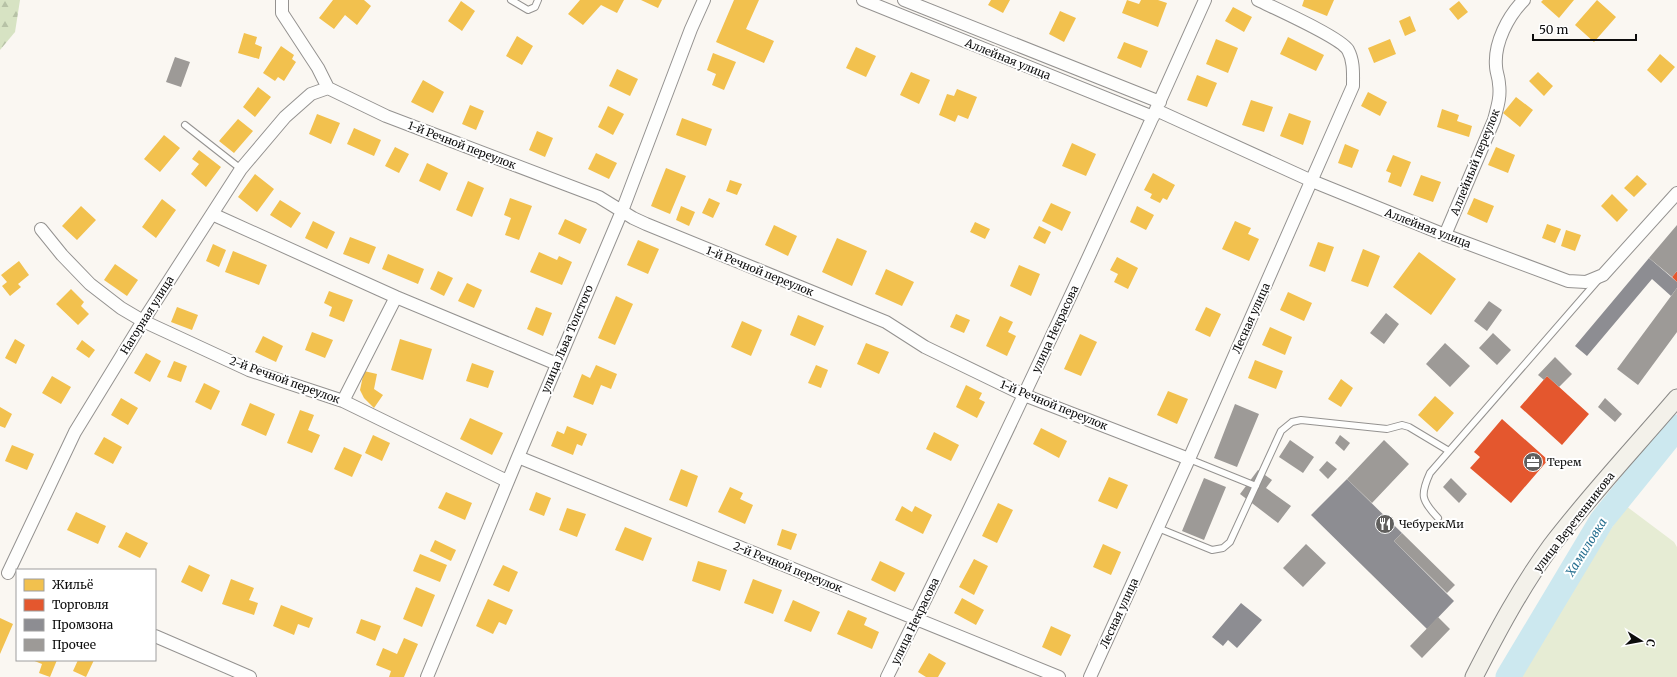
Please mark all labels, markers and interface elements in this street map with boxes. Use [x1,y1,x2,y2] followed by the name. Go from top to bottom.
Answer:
[1533,16,1636,42] scale bar
[1539,22,1568,37] text: 50 m
[962,35,1053,83] street label: Аллейная улица
[1447,107,1503,218] street label: Аллейный переулок
[406,118,518,172] street label: 1-й Речной переулок
[1382,205,1473,251] street label: Аллейная улица
[704,243,816,299] street label: 1-й Речной переулок
[117,273,177,357] street label: Нагорная улица
[1229,281,1273,355] street label: Лесная улица
[538,282,596,395] street label: улица Льва Толстого
[1029,283,1081,375] street label: улица Некрасова
[228,353,342,407] street label: 2-й Речной переулок
[998,377,1110,433] street label: 1-й Речной переулок
[1522,451,1544,473] office icon: Терем
[1547,455,1582,469] place label: Терем
[1531,469,1618,575] street label: улица Веретенникова
[1374,513,1396,535] restaurant icon: ЧебурекМи
[1562,515,1610,580] water label: Хамиловка
[1399,517,1464,531] place label: ЧебурекМи
[731,539,845,595] street label: 2-й Речной переулок
[16,569,156,661] legend
[888,575,942,667] street label: улица Некрасова
[1097,576,1141,650] street label: Лесная улица
[52,577,93,592] text: Жильё
[52,597,109,612] text: Торговля
[52,617,114,632] text: Промзона
[1621,621,1661,661] north arrow
[52,637,96,652] text: Прочее
[1643,638,1658,648] text: С

